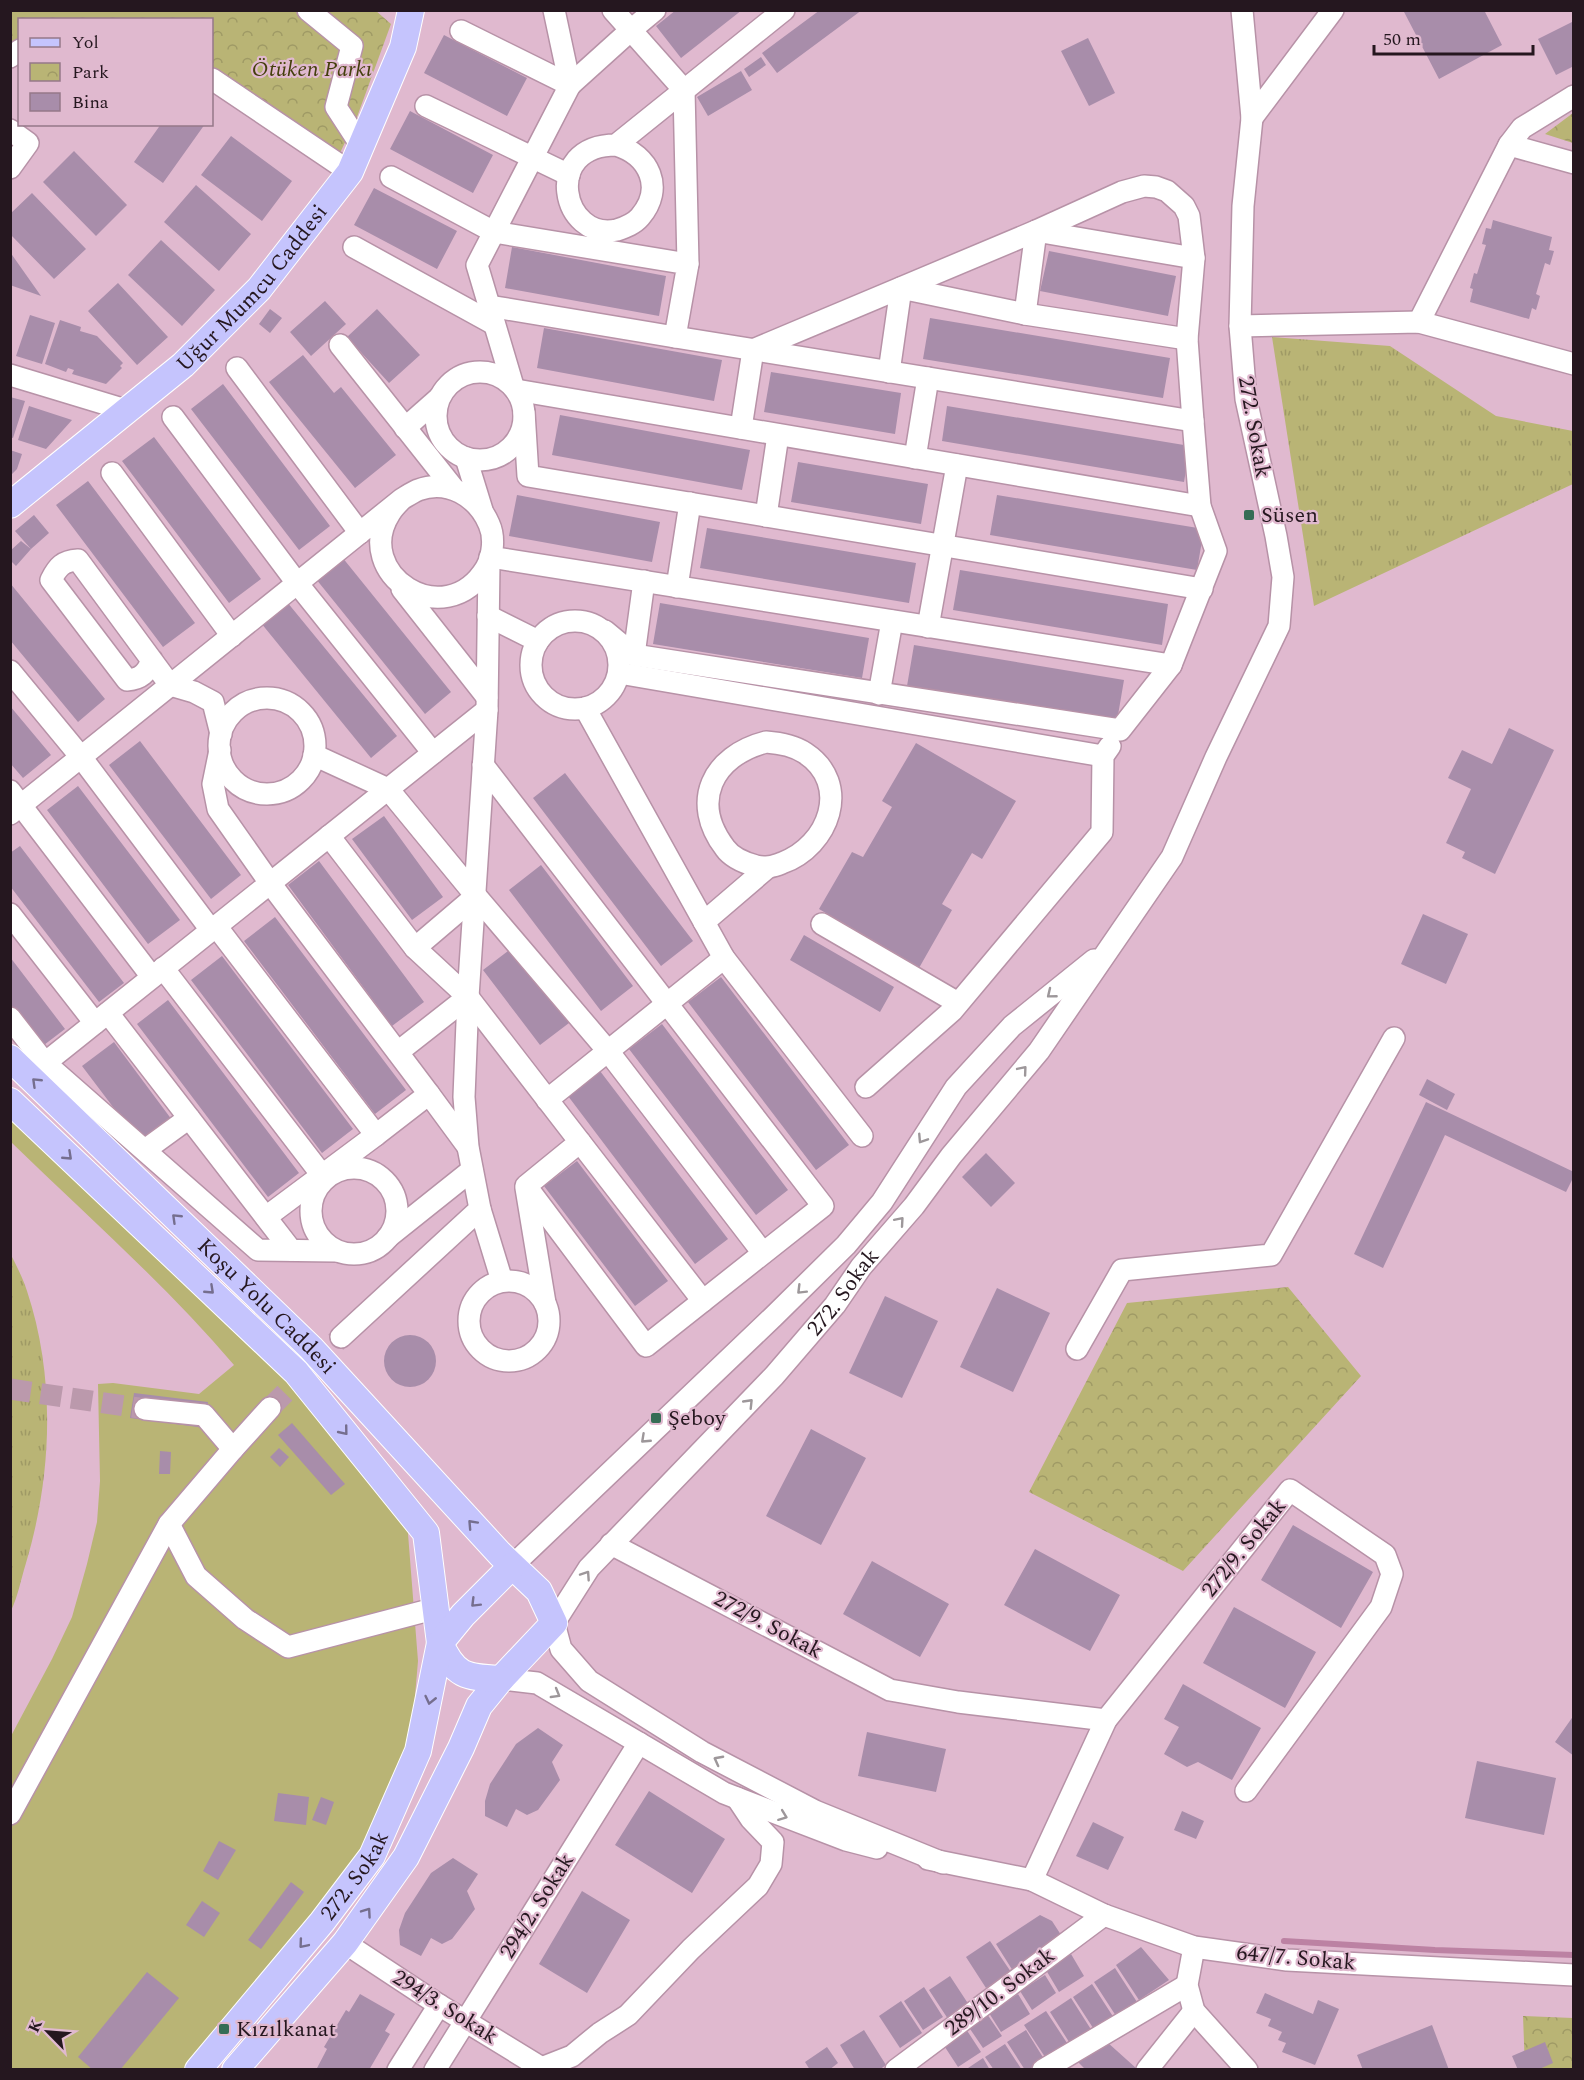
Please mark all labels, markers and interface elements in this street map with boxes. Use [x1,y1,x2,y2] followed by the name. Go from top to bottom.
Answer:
[18,18,213,126] legend
[1374,18,1533,56] scale bar
[1383,26,1421,53] text: 50 m
[72,29,99,56] text: Yol
[252,53,372,86] park label: Ötüken Parkı
[72,59,109,86] text: Park
[72,89,109,116] text: Bina
[168,197,336,380] street label: Uğur Mumcu Caddesi
[1229,373,1279,481] street label: 272. Sokak
[1261,499,1318,532] place label: Süsen
[1242,508,1256,522] marker: Süsen
[1047,987,1058,998] one-way arrow
[1016,1066,1027,1077] one-way arrow
[32,1079,43,1090] one-way arrow
[918,1133,930,1143] one-way arrow
[61,1148,72,1159] one-way arrow
[173,1214,184,1225] one-way arrow
[893,1217,904,1228] one-way arrow
[190,1230,344,1382] street label: Koşu Yolu Caddesi
[799,1241,887,1343] street label: 272. Sokak
[797,1282,808,1293] one-way arrow
[203,1283,213,1294] one-way arrow
[741,1399,752,1410] one-way arrow
[668,1402,727,1435] place label: Şeboy
[649,1411,663,1425] marker: Şeboy
[336,1424,347,1435] one-way arrow
[641,1432,652,1443] one-way arrow
[1194,1491,1294,1605] street label: 272/9. Sokak
[468,1520,479,1530] one-way arrow
[579,1570,590,1581] one-way arrow
[708,1582,828,1668] street label: 272/9. Sokak
[471,1597,482,1607] one-way arrow
[550,1687,560,1698] one-way arrow
[424,1695,437,1705] one-way arrow
[713,1756,724,1767] one-way arrow
[777,1809,788,1821] one-way arrow
[312,1826,397,1928] street label: 272. Sokak
[491,1847,583,1965] street label: 294/2. Sokak
[360,1908,371,1919] one-way arrow
[1235,1936,1357,1980] street label: 647/7. Sokak
[299,1937,310,1948] one-way arrow
[938,1940,1062,2044] street label: 289/10. Sokak
[386,1961,504,2053] street label: 294/3. Sokak
[18,2002,78,2062] north arrow
[236,2013,337,2046] place label: Kızılkanat
[22,2015,49,2037] text: K
[217,2022,231,2036] marker: Kızılkanat

